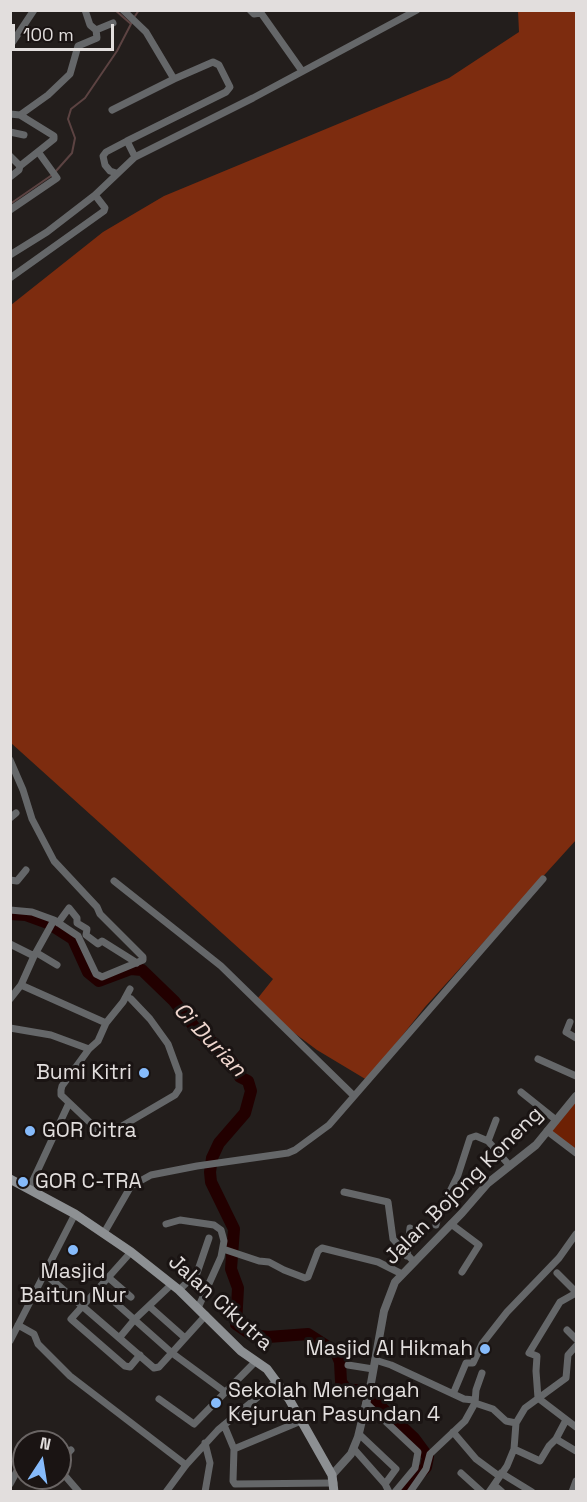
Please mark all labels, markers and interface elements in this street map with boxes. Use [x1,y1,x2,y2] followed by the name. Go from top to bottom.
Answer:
[15,12,117,50] scale bar
[23,23,74,46] text: 100 m
[167,997,251,1083] water label: Ci Durian
[36,1060,132,1086] place label: Bumi Kitri
[137,1066,151,1080] marker: Bumi Kitri
[380,1102,548,1270] street label: Jalan Bojong Koneng
[42,1118,136,1144] place label: GOR Citra
[23,1124,37,1138] marker: GOR Citra
[35,1169,142,1195] place label: GOR C-TRA
[16,1175,30,1189] marker: GOR C-TRA
[66,1243,80,1257] marker: Masjid Baitun Nur
[163,1250,277,1356] street label: Jalan Cikutra
[20,1259,126,1309] place label: Masjid Baitun Nur
[306,1336,473,1362] place label: Masjid Al Hikmah
[478,1342,492,1356] marker: Masjid Al Hikmah
[228,1378,440,1428] place label: Sekolah Menengah Kejuruan Pasundan 4
[209,1396,223,1410] marker: Sekolah Menengah Kejuruan Pasundan 4
[12,1430,72,1490] north arrow
[38,1432,53,1455] text: N

